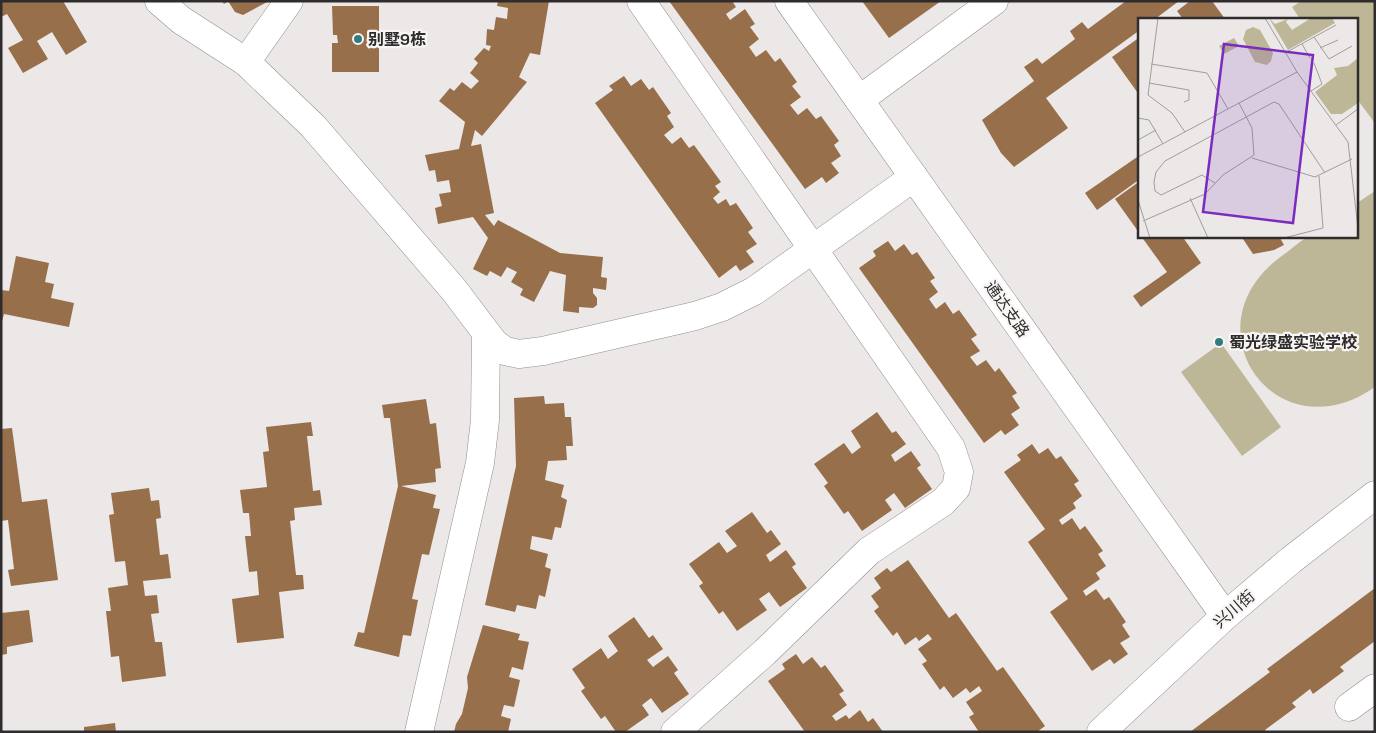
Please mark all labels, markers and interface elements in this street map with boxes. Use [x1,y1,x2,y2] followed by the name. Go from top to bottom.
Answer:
[1138,18,1358,238] inset map
[368,29,426,50] place label: 别墅9栋
[352,33,364,45] marker: 别墅9栋
[980,277,1034,341] street label: 通达支路
[1229,332,1358,353] place label: 蜀光绿盛实验学校
[1213,336,1225,348] marker: 蜀光绿盛实验学校
[1209,585,1259,633] street label: 兴川街

